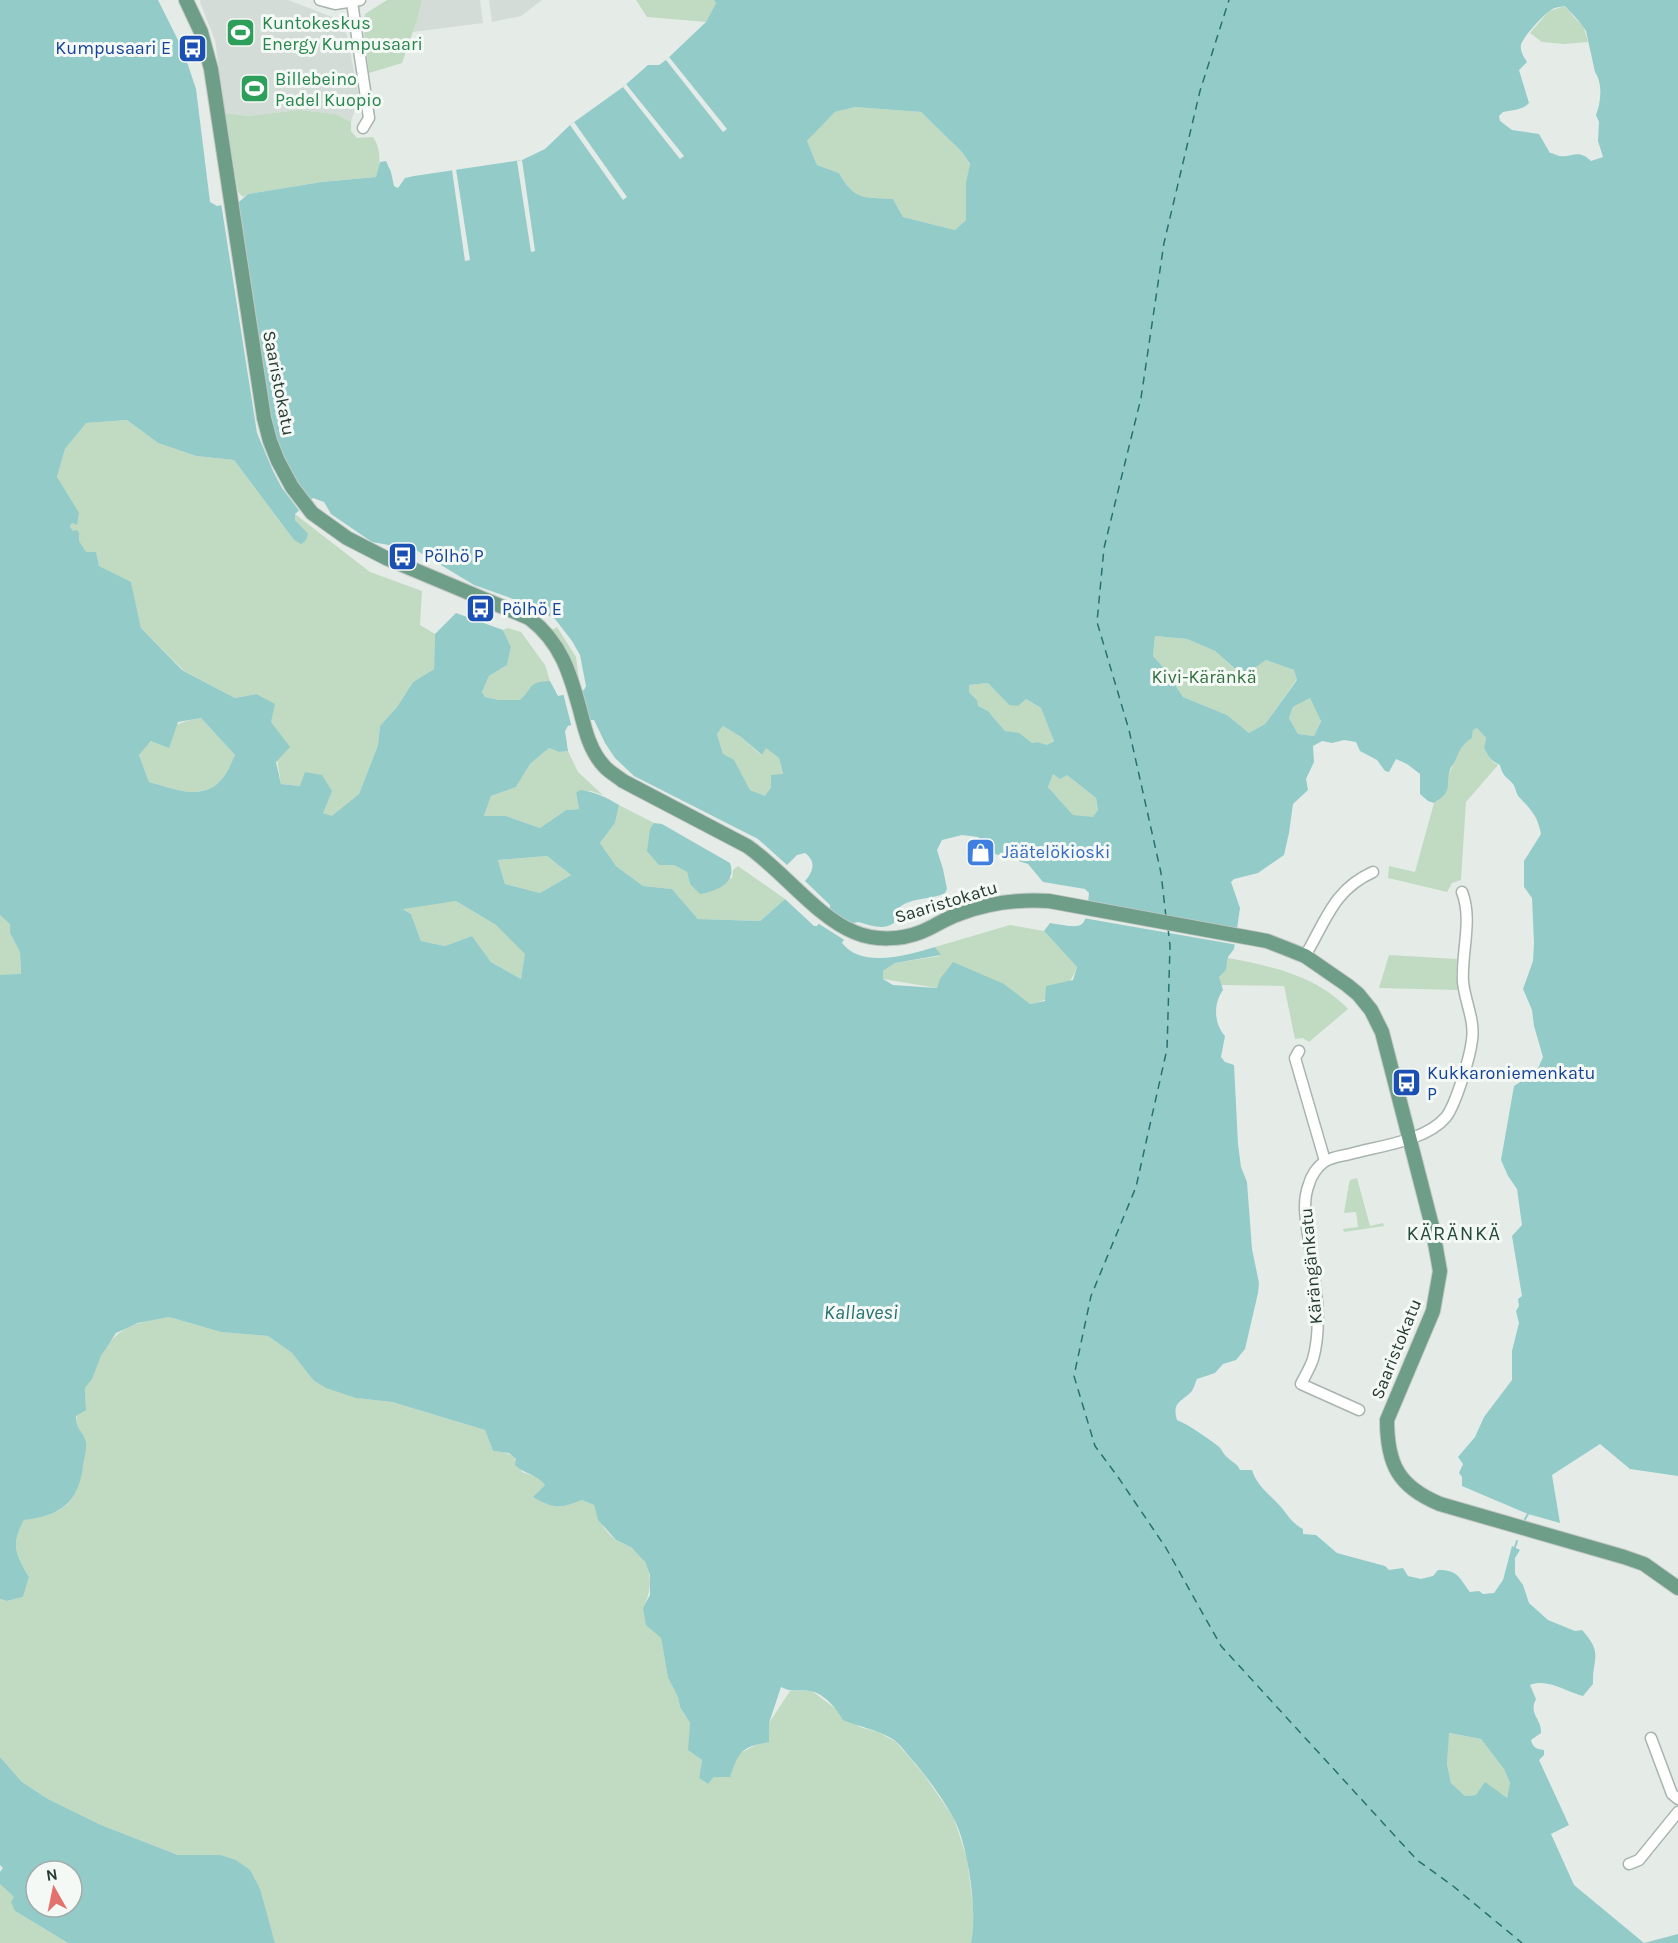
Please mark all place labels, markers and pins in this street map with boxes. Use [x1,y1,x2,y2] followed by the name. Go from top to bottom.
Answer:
[262,12,423,55] place label: Kuntokeskus Energy Kumpusaari
[225,17,257,49] sports icon: Kuntokeskus Energy Kumpusaari
[176,32,208,64] bus stop icon: Kumpusaari E
[55,37,171,59] place label: Kumpusaari E
[275,68,382,111] place label: Billebeino Padel Kuopio
[238,73,270,105] sports icon: Billebeino Padel Kuopio
[387,540,419,572] bus stop icon: Pölhö P
[424,545,484,567] place label: Pölhö P
[465,593,497,625] bus stop icon: Pölhö E
[502,598,562,620] place label: Pölhö E
[965,836,997,868] shop icon: Jäätelökioski
[1002,841,1110,863] place label: Jäätelökioski
[1427,1062,1596,1105] place label: Kukkaroniemenkatu P
[1390,1067,1422,1099] bus stop icon: Kukkaroniemenkatu P

